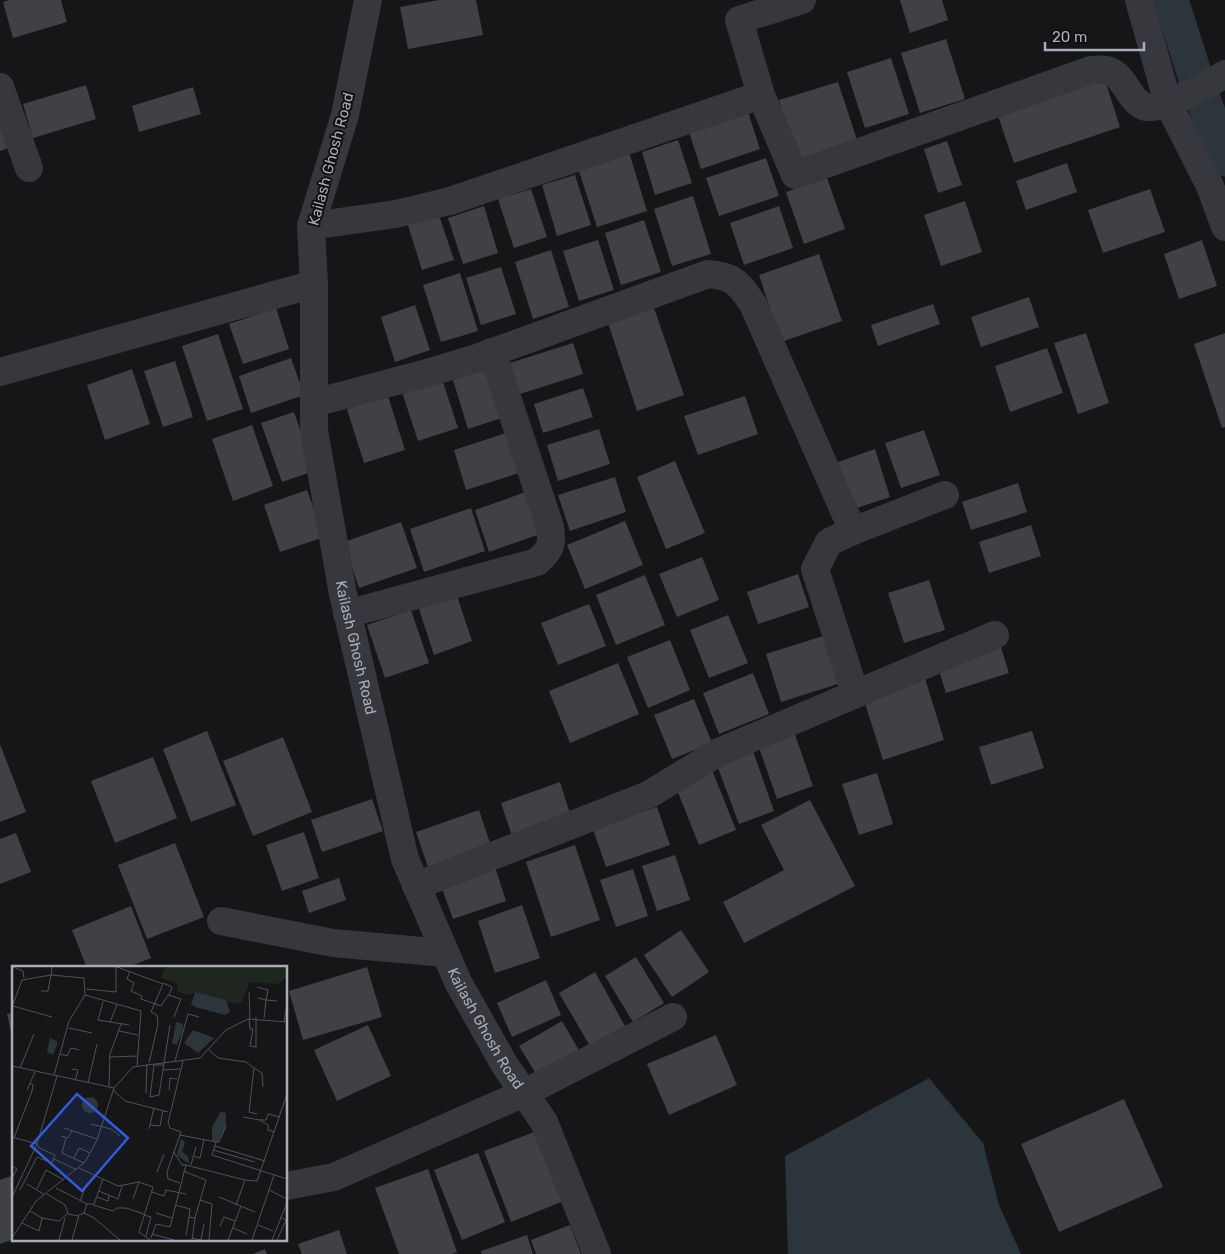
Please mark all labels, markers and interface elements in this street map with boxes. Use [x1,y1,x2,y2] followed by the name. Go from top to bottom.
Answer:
[1045,20,1144,52] scale bar
[1052,28,1087,46] text: 20 m
[305,90,357,228] street label: Kailash Ghosh Road
[332,579,380,716] street label: Kailash Ghosh Road
[444,965,528,1093] street label: Kailash Ghosh Road
[12,966,288,1242] inset map

